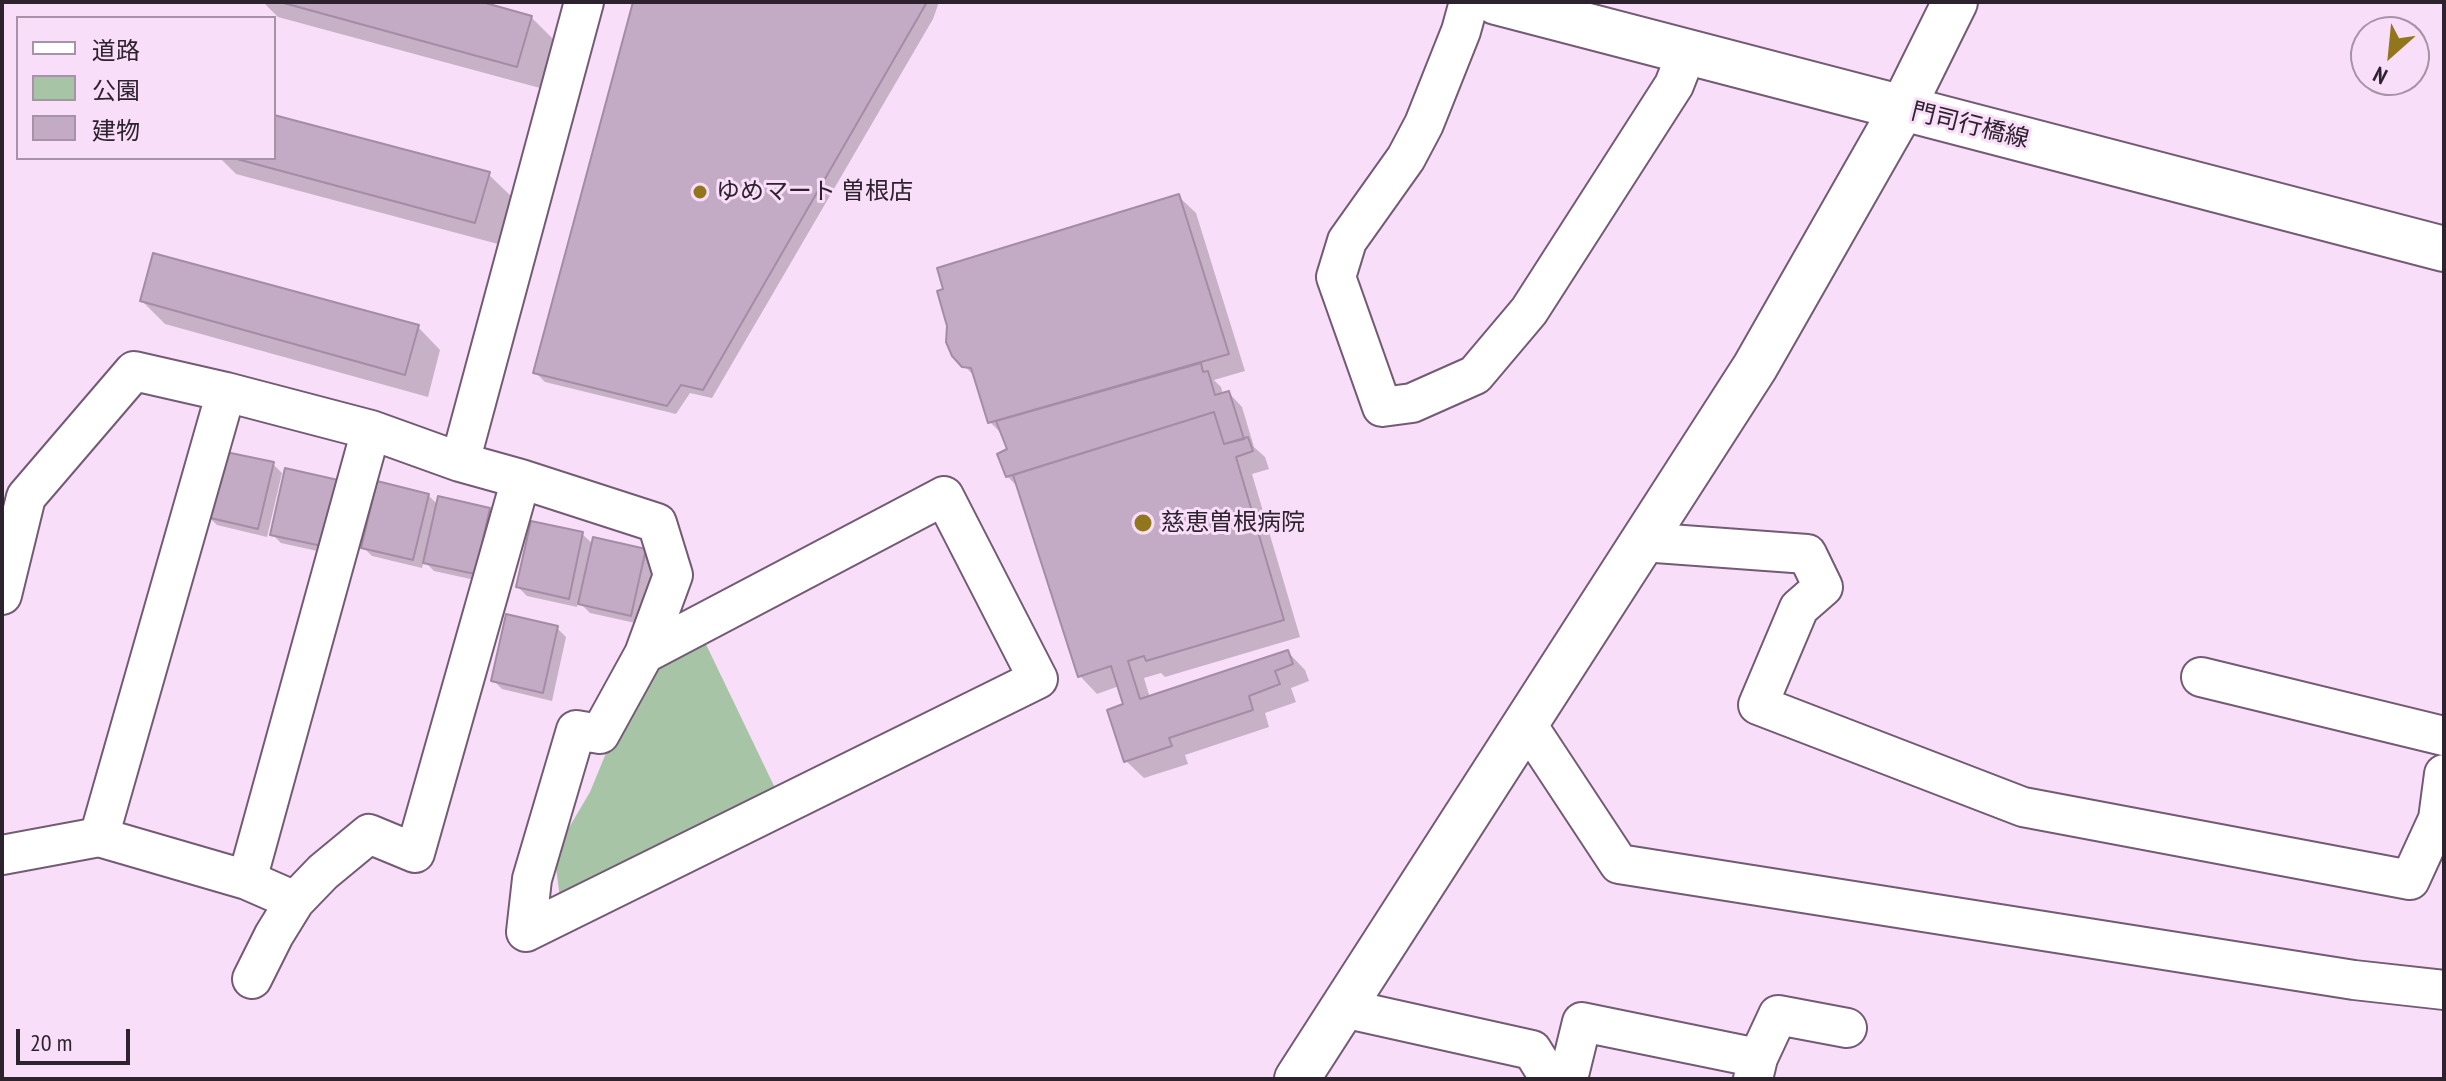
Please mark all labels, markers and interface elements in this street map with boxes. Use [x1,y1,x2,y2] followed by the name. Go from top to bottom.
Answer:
[16,16,276,160] legend
[2350,16,2430,96] north arrow
[92,35,140,66] text: 道路
[2368,60,2392,91] text: N
[92,75,140,106] text: 公園
[1908,98,2032,154] street label: 門司行橋線
[92,115,140,146] text: 建物
[716,178,913,206] place label: ゆめマート 曽根店
[691,183,709,201] marker: ゆめマート 曽根店
[1161,509,1305,537] place label: 慈恵曽根病院
[1132,512,1154,534] marker: 慈恵曽根病院
[20,1013,134,1063] scale bar
[30,1027,72,1058] text: 20 m

